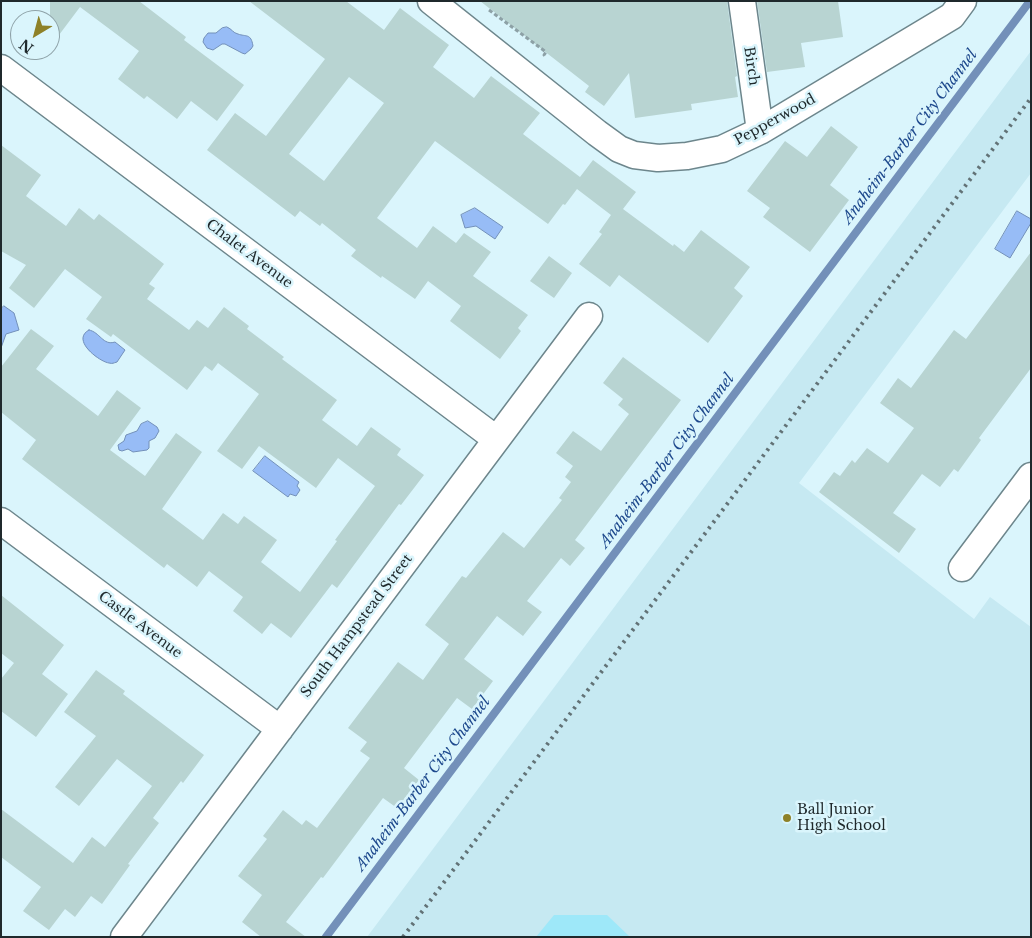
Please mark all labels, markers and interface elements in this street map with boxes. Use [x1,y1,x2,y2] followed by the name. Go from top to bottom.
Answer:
[10,10,60,60] north arrow
[16,35,37,57] text: N
[740,45,762,87] street label: Birch
[839,47,981,227] water label: Anaheim-Barber City Channel
[731,91,819,149] street label: Pepperwood
[202,216,296,292] street label: Chalet Avenue
[596,371,738,551] water label: Anaheim-Barber City Channel
[298,551,416,701] street label: South Hampstead Street
[95,588,185,662] street label: Castle Avenue
[352,694,494,874] water label: Anaheim-Barber City Channel
[797,802,886,834] place label: Ball Junior High School
[781,812,793,824] marker: Ball Junior High School

